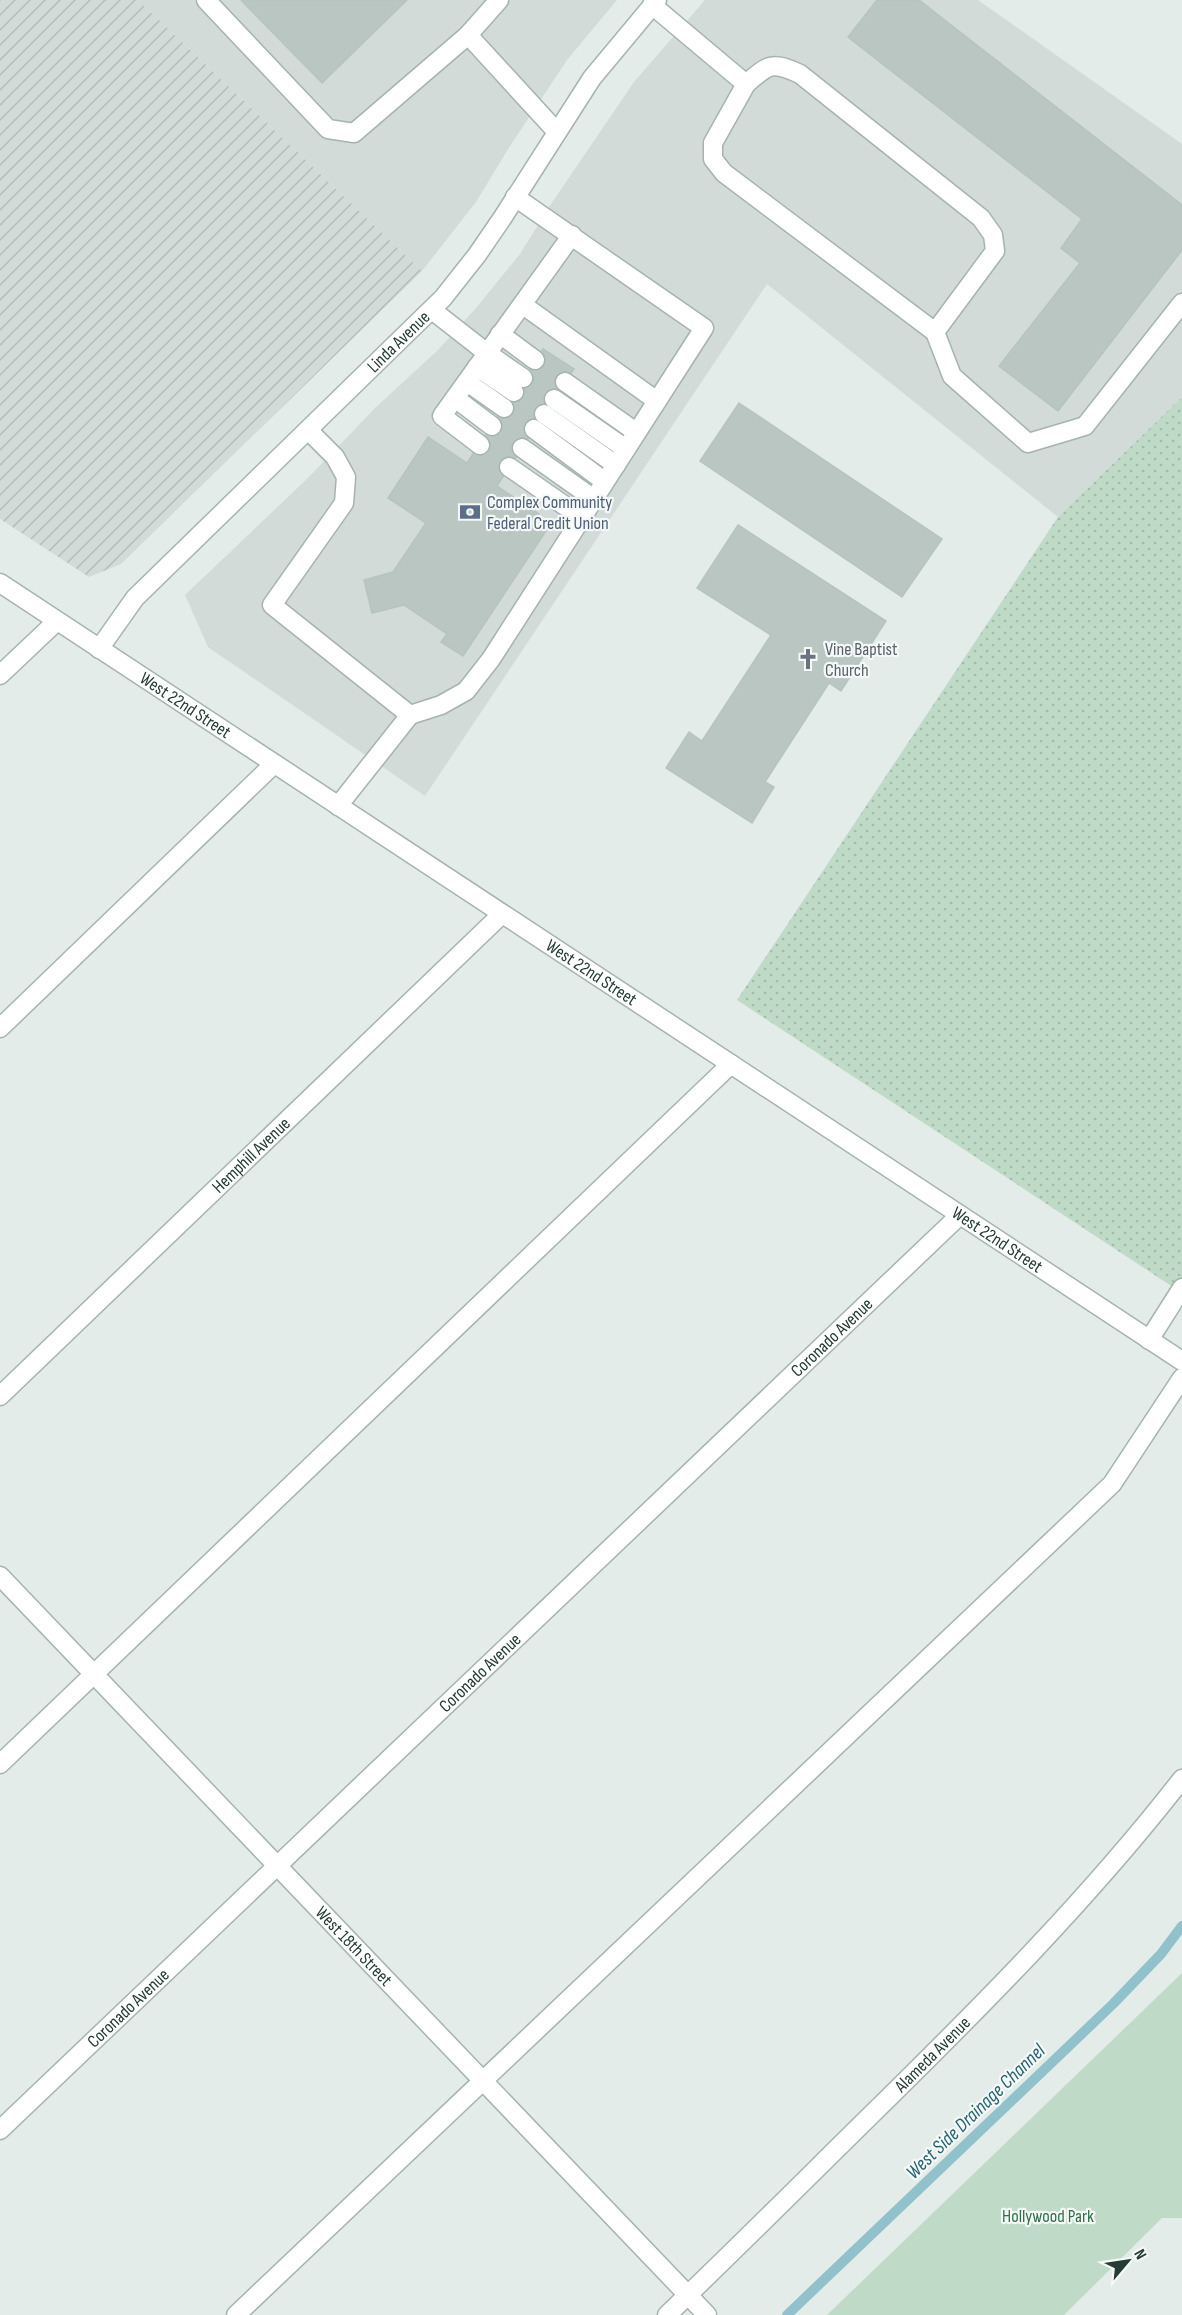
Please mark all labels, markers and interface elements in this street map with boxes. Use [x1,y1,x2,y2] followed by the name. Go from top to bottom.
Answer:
[363,307,434,377] street label: Linda Avenue
[487,492,612,534] place label: Complex Community Federal Credit Union
[458,500,482,524] bank icon: Complex Community Federal Credit Union
[825,639,898,681] place label: Vine Baptist Church
[796,647,820,671] church icon: Vine Baptist Church
[136,668,235,743] street label: West 22nd Street
[542,935,641,1010] street label: West 22nd Street
[208,1113,295,1198] street label: Hemphill Avenue
[948,1202,1047,1278] street label: West 22nd Street
[787,1294,877,1381] street label: Coronado Avenue
[435,1629,526,1717] street label: Coronado Avenue
[311,1902,397,1991] street label: West 18th Street
[83,1964,174,2052] street label: Coronado Avenue
[890,2012,975,2098] street label: Alameda Avenue
[901,2038,1051,2184] water label: West Side Drainage Channel
[1002,2206,1094,2227] park label: Hollywood Park
[1098,2231,1158,2291] north arrow
[1129,2246,1150,2263] text: N

